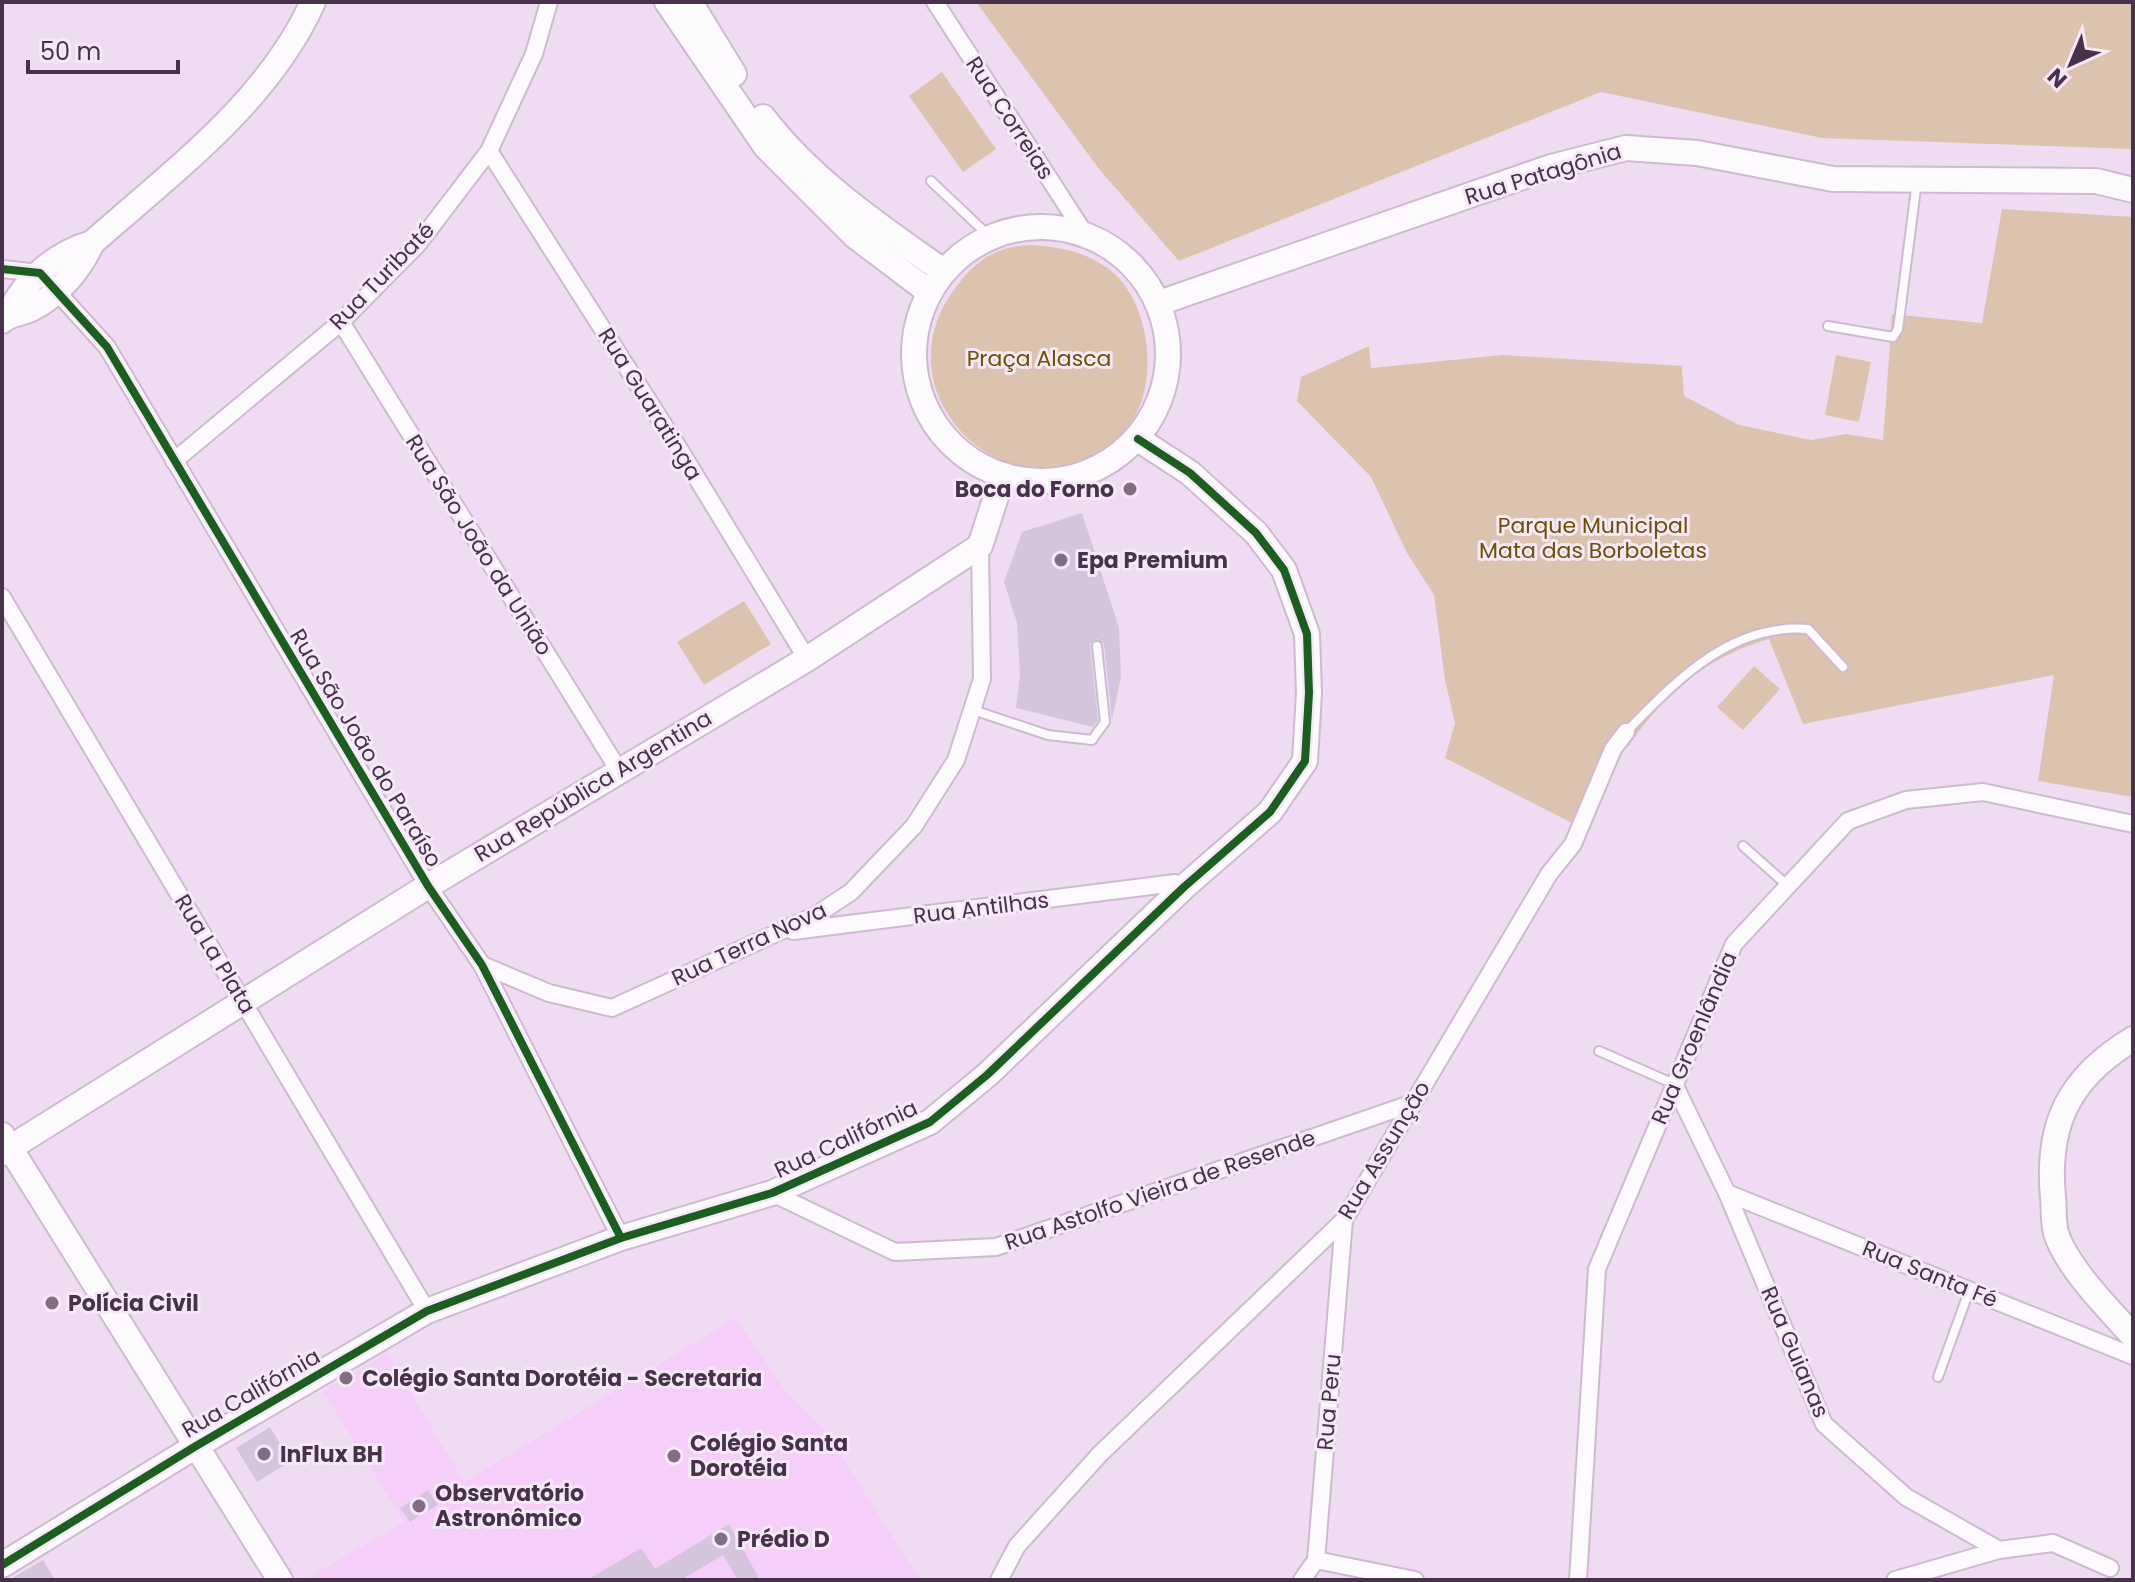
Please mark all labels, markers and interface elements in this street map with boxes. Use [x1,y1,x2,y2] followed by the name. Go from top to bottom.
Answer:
[28,24,178,74] scale bar
[2031,24,2111,104] north arrow
[40,35,101,68] text: 50 m
[959,50,1061,186] street label: Rua Correias
[2041,61,2074,95] text: N
[1461,135,1625,213] street label: Rua Patagônia
[323,215,441,337] street label: Rua Turibaté
[591,322,709,486] street label: Rua Guaratinga
[967,343,1111,374] park label: Praça Alasca
[398,428,560,662] street label: Rua São João da União
[955,474,1114,505] place label: Boca do Forno
[1121,480,1139,498] marker: Boca do Forno
[1479,510,1707,566] park label: Parque Municipal Mata das Borboletas
[1077,545,1228,576] place label: Epa Premium
[1052,551,1070,569] marker: Epa Premium
[282,623,450,873] street label: Rua São João do Paraíso
[468,703,718,869] street label: Rua República Argentina
[911,884,1051,932] street label: Rua Antilhas
[167,888,263,1020] street label: Rua La Plata
[666,895,832,993] street label: Rua Terra Nova
[1644,947,1744,1129] street label: Rua Groenlândia
[1330,1075,1438,1225] street label: Rua Assunção
[769,1092,923,1186] street label: Rua Califórnia
[1001,1122,1319,1258] street label: Rua Astolfo Vieira de Resende
[1858,1233,2002,1315] street label: Rua Santa Fé
[1753,1281,1837,1423] street label: Rua Guianas
[68,1288,199,1319] place label: Polícia Civil
[43,1294,61,1312] marker: Polícia Civil
[176,1341,326,1445] street label: Rua Califórnia
[1309,1352,1349,1452] street label: Rua Peru
[362,1363,762,1394] place label: Colégio Santa Dorotéia - Secretaria
[337,1369,355,1387] marker: Colégio Santa Dorotéia - Secretaria
[690,1428,848,1484] place label: Colégio Santa Dorotéia
[280,1439,383,1470] place label: InFlux BH
[255,1445,273,1463] marker: InFlux BH
[665,1447,683,1465] marker: Colégio Santa Dorotéia
[435,1478,584,1534] place label: Observatório Astronômico
[410,1497,428,1515] marker: Observatório Astronômico
[737,1524,830,1555] place label: Prédio D
[712,1530,730,1548] marker: Prédio D

